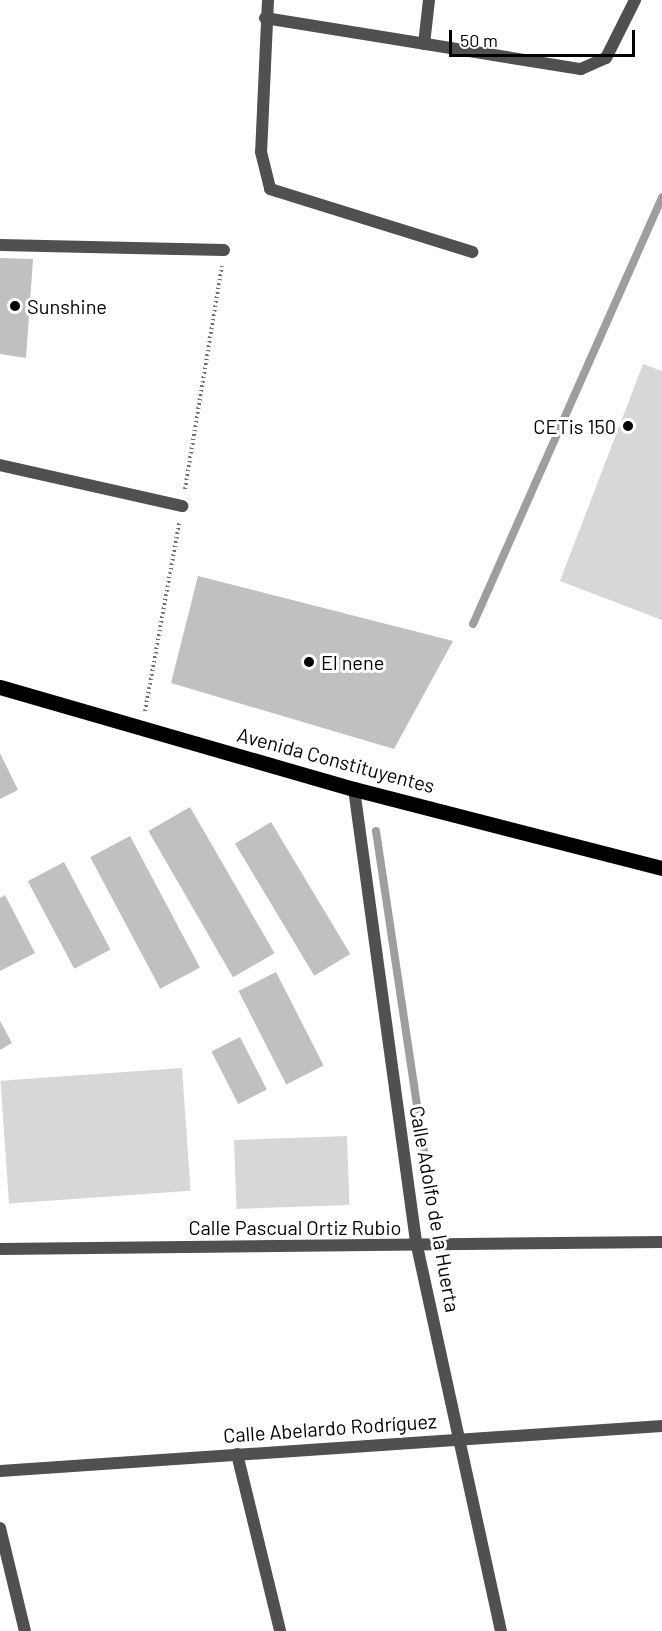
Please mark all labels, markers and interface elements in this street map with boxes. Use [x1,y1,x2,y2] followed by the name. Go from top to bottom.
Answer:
[452,18,638,56] scale bar
[460,29,498,51] text: 50 m
[27,294,107,318] place label: Sunshine
[8,299,22,313] marker: Sunshine
[533,414,616,438] place label: CETis 150
[621,419,635,433] marker: CETis 150
[321,650,384,674] place label: El nene
[302,655,316,669] marker: El nene
[235,722,437,798] street label: Avenida Constituyentes
[405,1104,465,1314] street label: Calle Adolfo de la Huerta
[189,1215,401,1239] street label: Calle Pascual Ortiz Rubio
[222,1409,438,1447] street label: Calle Abelardo Rodríguez

